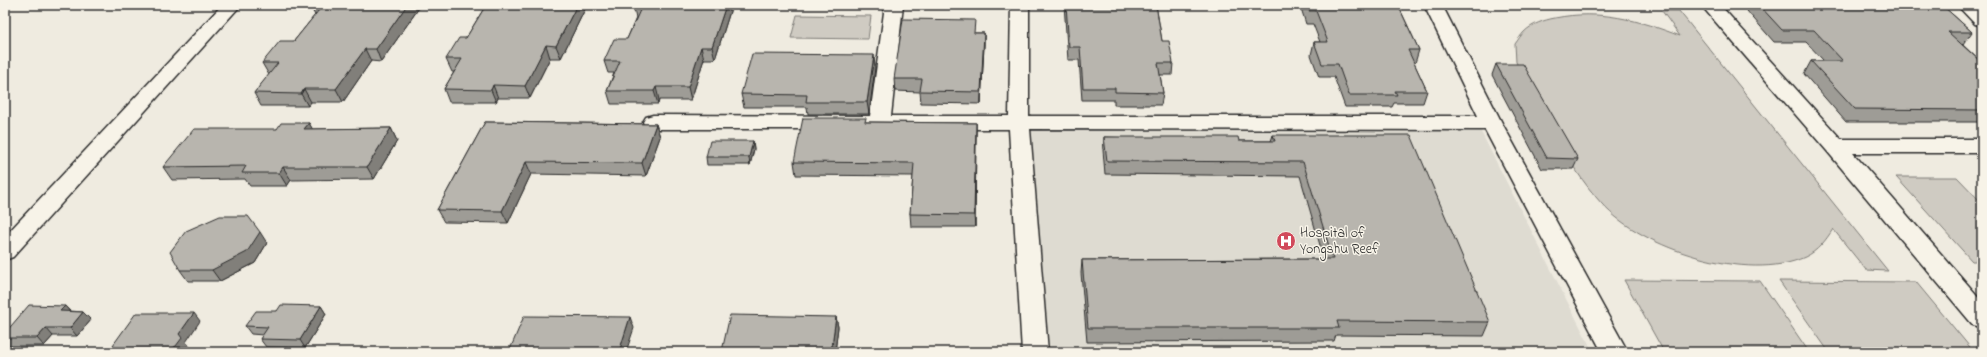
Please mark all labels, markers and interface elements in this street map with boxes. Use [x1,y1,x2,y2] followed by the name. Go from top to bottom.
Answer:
[1300,223,1379,261] place label: Hospital of Yongshu Reef
[1275,230,1297,252] hospital icon: Hospital of Yongshu Reef

